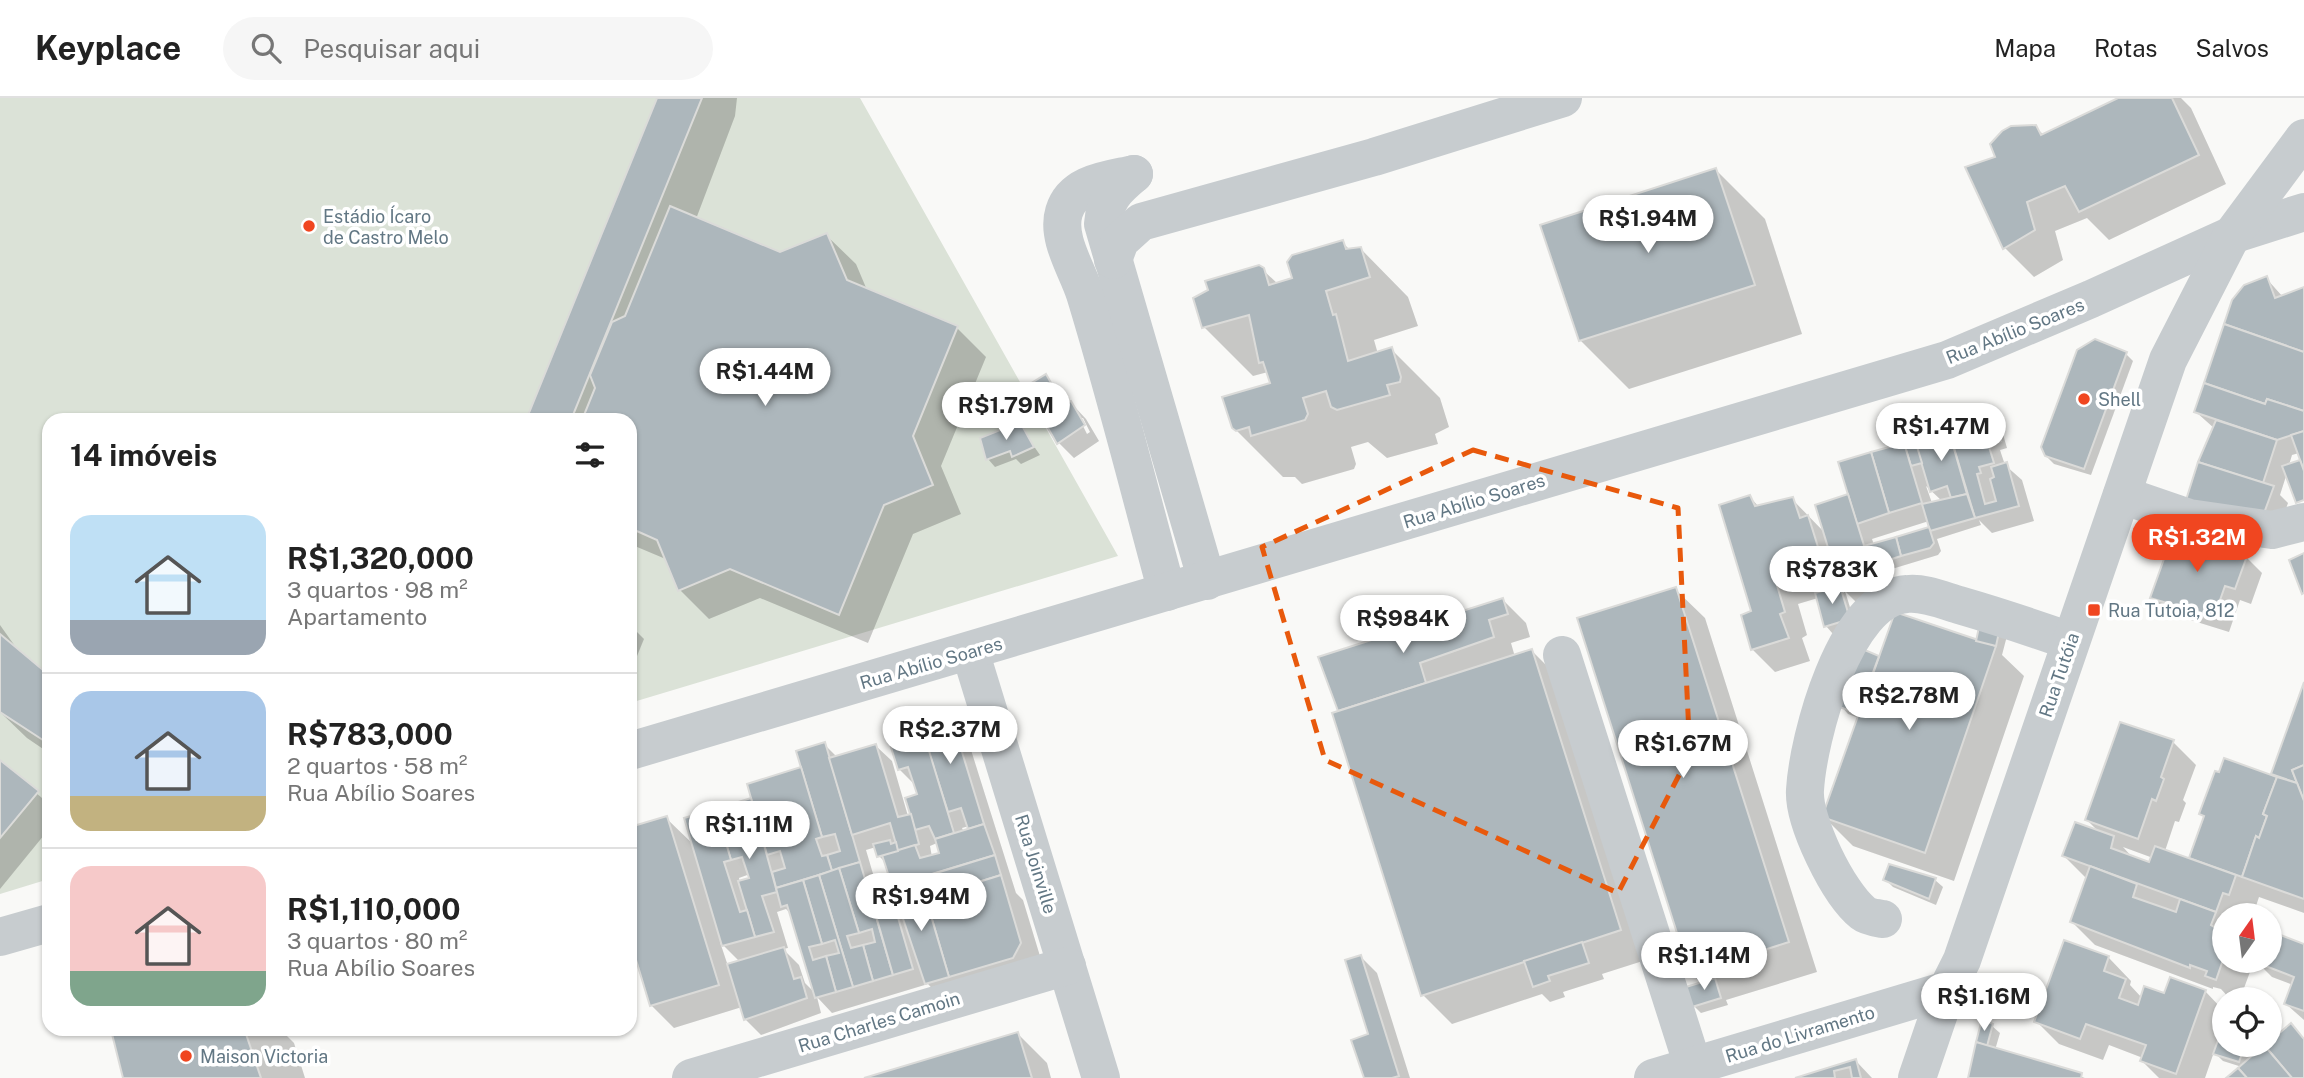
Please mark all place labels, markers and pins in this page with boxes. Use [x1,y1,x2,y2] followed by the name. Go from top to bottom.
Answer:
[1583,195,1713,255] pin: R$1.94M
[323,205,449,248] place label: Estádio Ícaro de Castro Melo
[301,218,317,234] marker: Estádio Ícaro de Castro Melo
[700,348,830,408] pin: R$1.44M
[941,382,1071,442] pin: R$1.79M
[2098,389,2141,410] place label: Shell
[2076,391,2092,407] marker: Shell
[1876,404,2006,463] pin: R$1.47M
[2132,514,2262,574] pin: R$1.32M
[1775,546,1889,606] pin: R$783K
[1346,596,1460,655] pin: R$984K
[2108,600,2235,621] place label: Rua Tutoia, 812
[2086,602,2102,618] marker: Rua Tutoia, 812
[1844,672,1974,732] pin: R$2.78M
[885,706,1015,766] pin: R$2.37M
[1618,720,1748,780] pin: R$1.67M
[684,802,814,861] pin: R$1.11M
[856,874,986,933] pin: R$1.94M
[1639,932,1769,992] pin: R$1.14M
[1919,974,2049,1033] pin: R$1.16M
[200,1046,328,1067] place label: Maison Victoria
[178,1048,194,1064] marker: Maison Victoria

